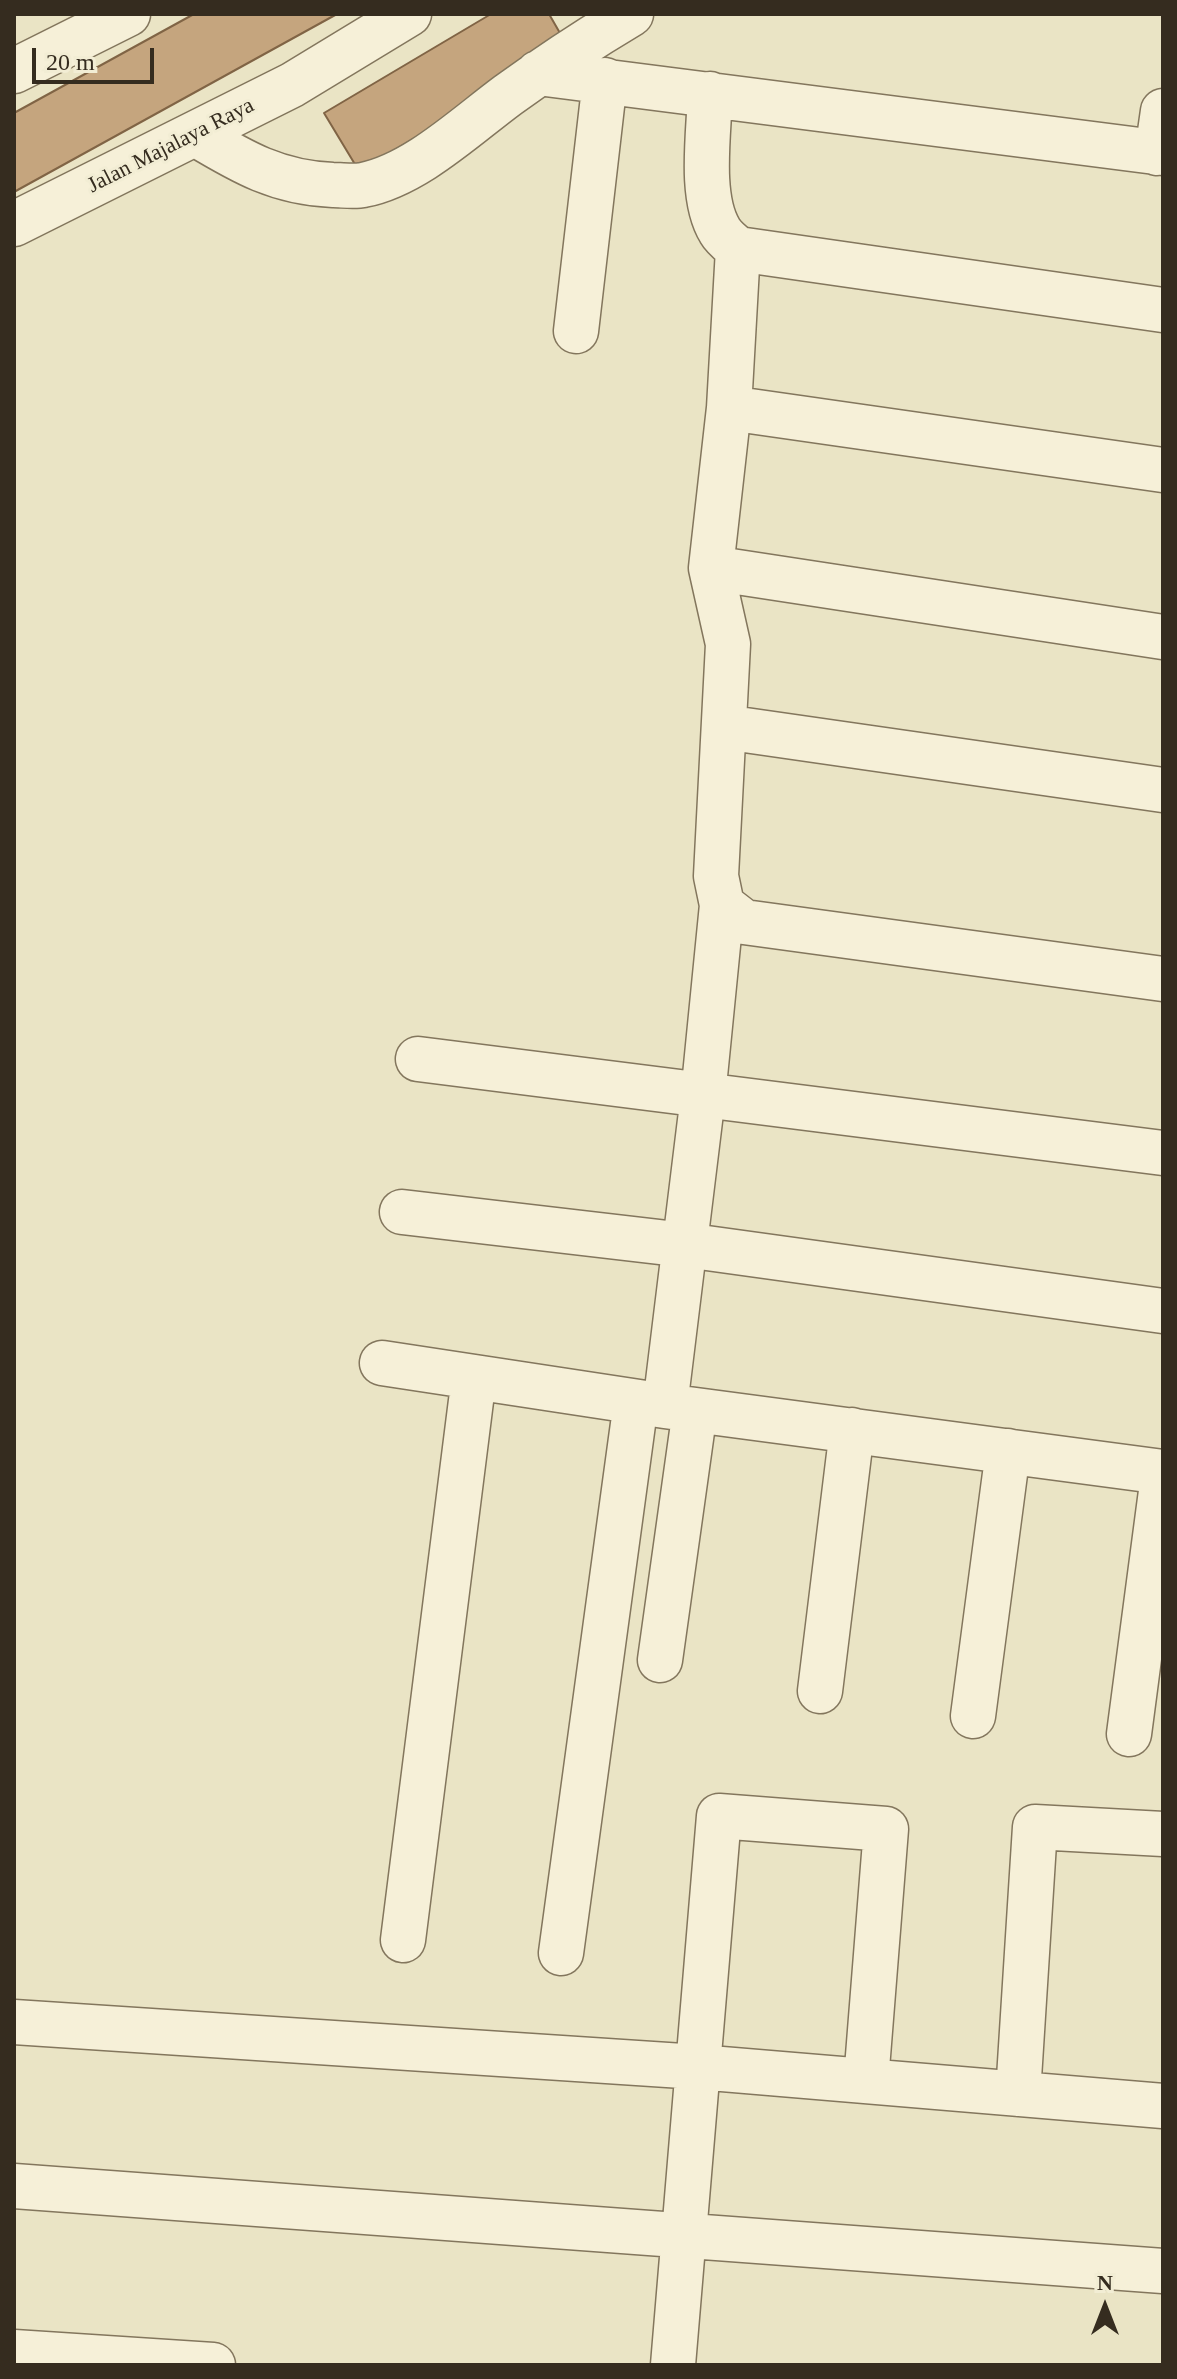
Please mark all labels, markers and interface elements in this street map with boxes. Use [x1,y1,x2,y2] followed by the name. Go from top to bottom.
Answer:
[36,32,158,82] scale bar
[46,49,95,75] text: 20 m
[83,93,259,199] street label: Jalan Majalaya Raya
[1065,2267,1145,2347] north arrow
[1097,2270,1113,2295] text: N

